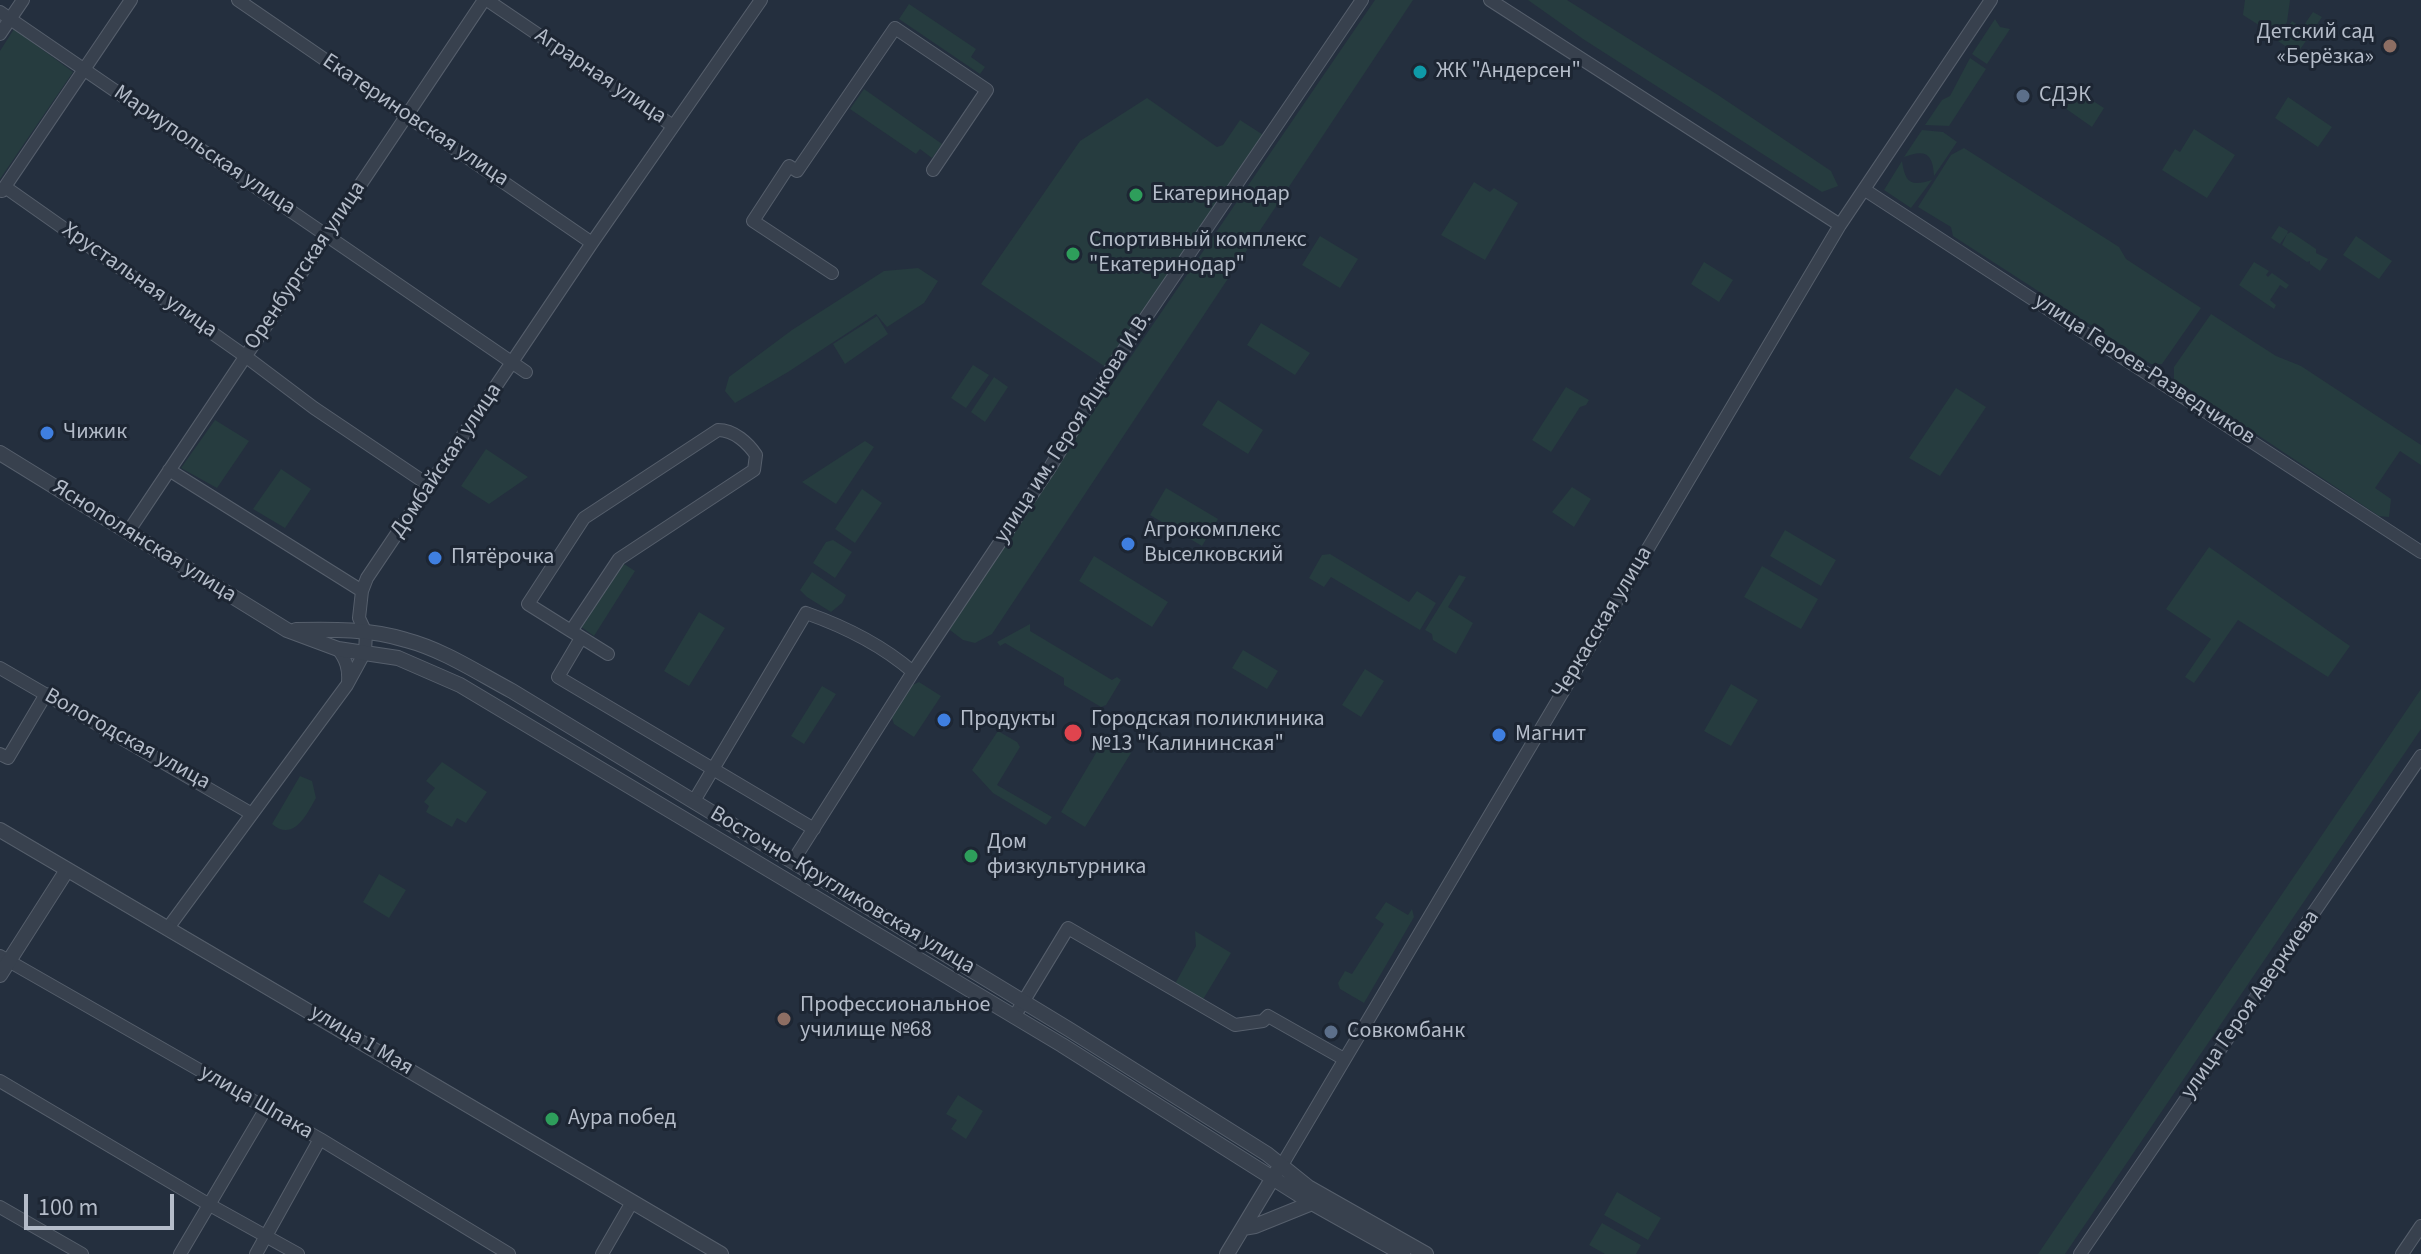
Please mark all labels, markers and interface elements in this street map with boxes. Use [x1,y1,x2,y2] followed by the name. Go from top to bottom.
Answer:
[2256,20,2374,72] place label: Детский сад «Берёзка»
[529,23,671,131] street label: Аграрная улица
[2381,37,2399,55] marker: Детский сад «Берёзка»
[317,49,513,193] street label: Екатериновская улица
[1436,59,1581,85] place label: ЖК "Андерсен"
[1411,63,1429,81] marker: ЖК "Андерсен"
[108,80,300,222] street label: Мариупольская улица
[2039,83,2091,109] place label: СДЭК
[2014,87,2032,105] marker: СДЭК
[240,177,372,355] street label: Оренбургская улица
[1152,182,1290,208] place label: Екатеринодар
[1127,186,1145,204] marker: Екатеринодар
[56,218,222,344] street label: Хрустальная улица
[1089,228,1307,280] place label: Спортивный комплекс "Екатеринодар"
[1064,245,1082,263] marker: Спортивный комплекс "Екатеринодар"
[2028,289,2260,451] street label: улица Героев-Разведчиков
[989,308,1159,548] street label: улица им. Героя Яцкова И.В.
[386,379,508,543] street label: Домбайская улица
[63,420,127,446] place label: Чижик
[38,424,56,442] marker: Чижик
[47,475,241,609] street label: Яснополянская улица
[1144,518,1283,570] place label: Агрокомплекс Выселковский
[1119,535,1137,553] marker: Агрокомплекс Выселковский
[1547,542,1659,704] street label: Черкасская улица
[451,545,554,571] place label: Пятёрочка
[426,549,444,567] marker: Пятёрочка
[40,684,214,796] street label: Вологодская улица
[960,707,1056,733] place label: Продукты
[1091,707,1325,758] place label: Городская поликлиника №13 "Калининская"
[935,711,953,729] marker: Продукты
[1062,722,1084,744] marker: Городская поликлиника №13 "Калининская"
[1515,722,1586,748] place label: Магнит
[1490,726,1508,744] marker: Магнит
[705,801,979,981] street label: Восточно-Кругликовская улица
[987,830,1146,882] place label: Дом физкультурника
[962,847,980,865] marker: Дом физкультурника
[2176,906,2326,1104] street label: улица Героя Аверкиева
[800,993,990,1044] place label: Профессиональное училище №68
[305,1000,417,1082] street label: улица 1 Мая
[775,1010,793,1028] marker: Профессиональное училище №68
[1347,1019,1465,1045] place label: Совкомбанк
[1322,1023,1340,1041] marker: Совкомбанк
[195,1060,317,1146] street label: улица Шпака
[568,1106,676,1132] place label: Аура побед
[543,1110,561,1128] marker: Аура побед
[28,1178,178,1228] scale bar
[38,1190,98,1225] text: 100 m

